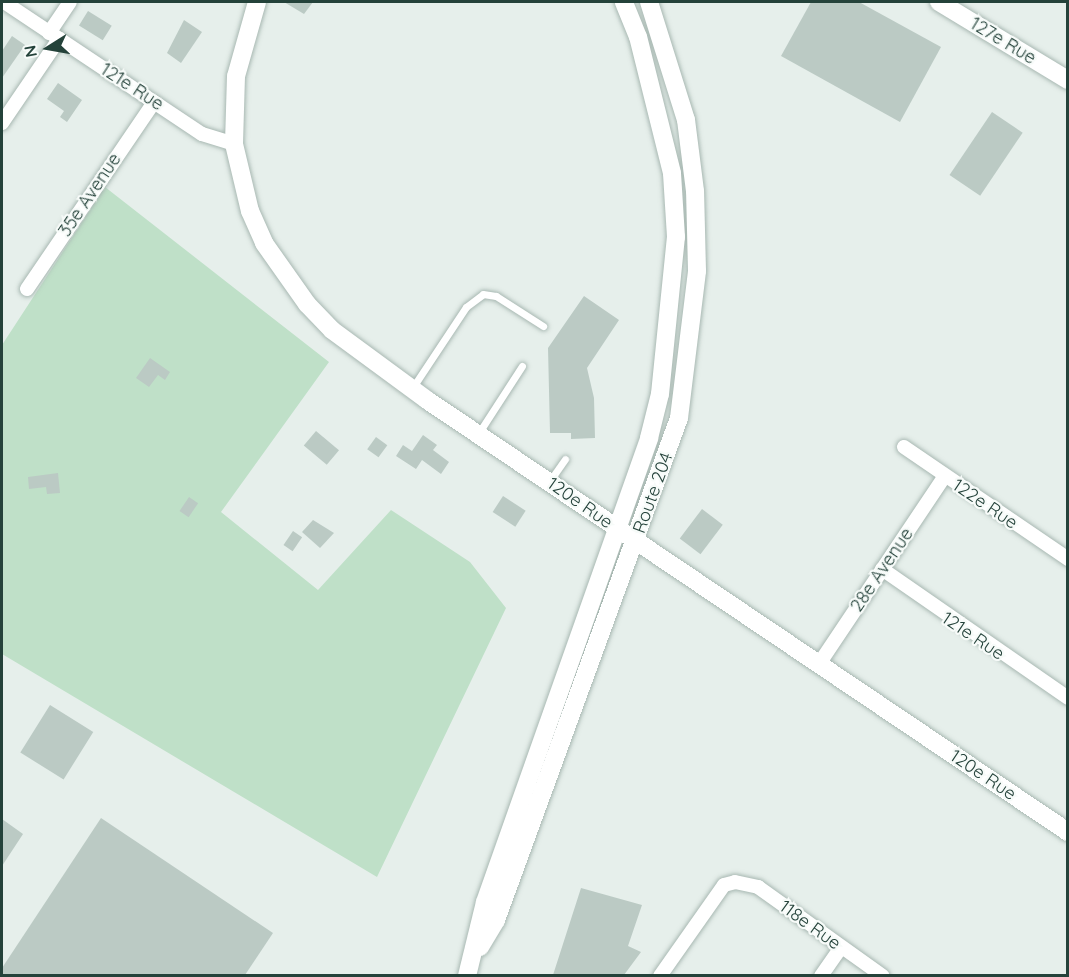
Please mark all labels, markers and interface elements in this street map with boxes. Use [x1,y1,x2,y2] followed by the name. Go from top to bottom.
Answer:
[966,13,1040,69] street label: 127e Rue
[18,18,78,78] north arrow
[19,44,41,59] text: N
[96,59,168,115] street label: 121e Rue
[54,149,126,241] street label: 35e Avenue
[628,450,678,536] street label: Route 204
[543,473,617,533] street label: 120e Rue
[948,474,1022,534] street label: 122e Rue
[846,524,918,616] street label: 28e Avenue
[938,607,1008,665] street label: 121e Rue
[946,745,1020,805] street label: 120e Rue
[775,896,845,954] street label: 118e Rue

